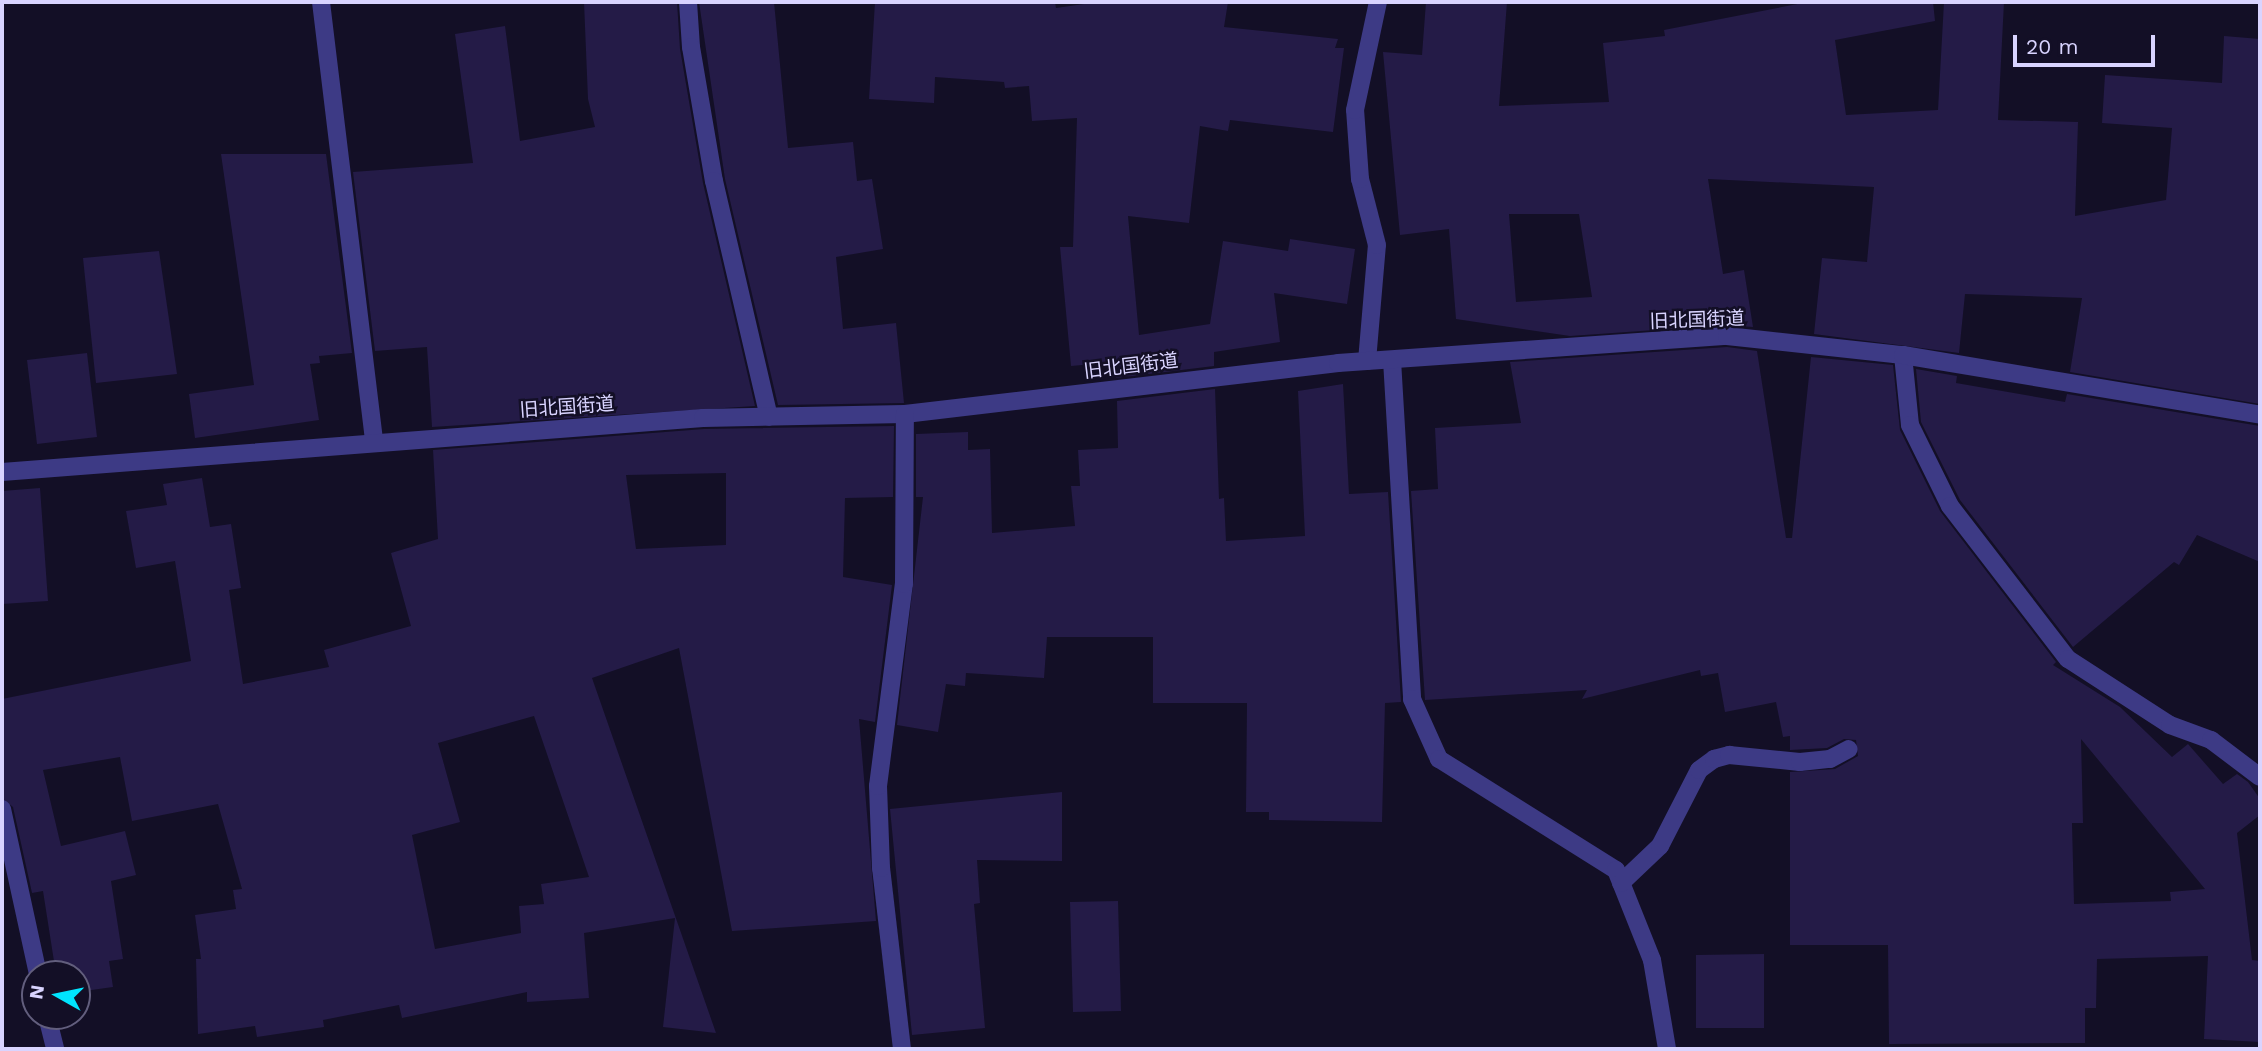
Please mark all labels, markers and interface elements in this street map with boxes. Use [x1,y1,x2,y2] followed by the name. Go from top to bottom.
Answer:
[2017,21,2159,65] scale bar
[2026,34,2078,59] text: 20 m
[1649,307,1745,333] street label: 旧北国街道
[1082,349,1180,383] street label: 旧北国街道
[519,392,615,422] street label: 旧北国街道
[21,960,91,1030] north arrow
[24,983,49,1001] text: N

